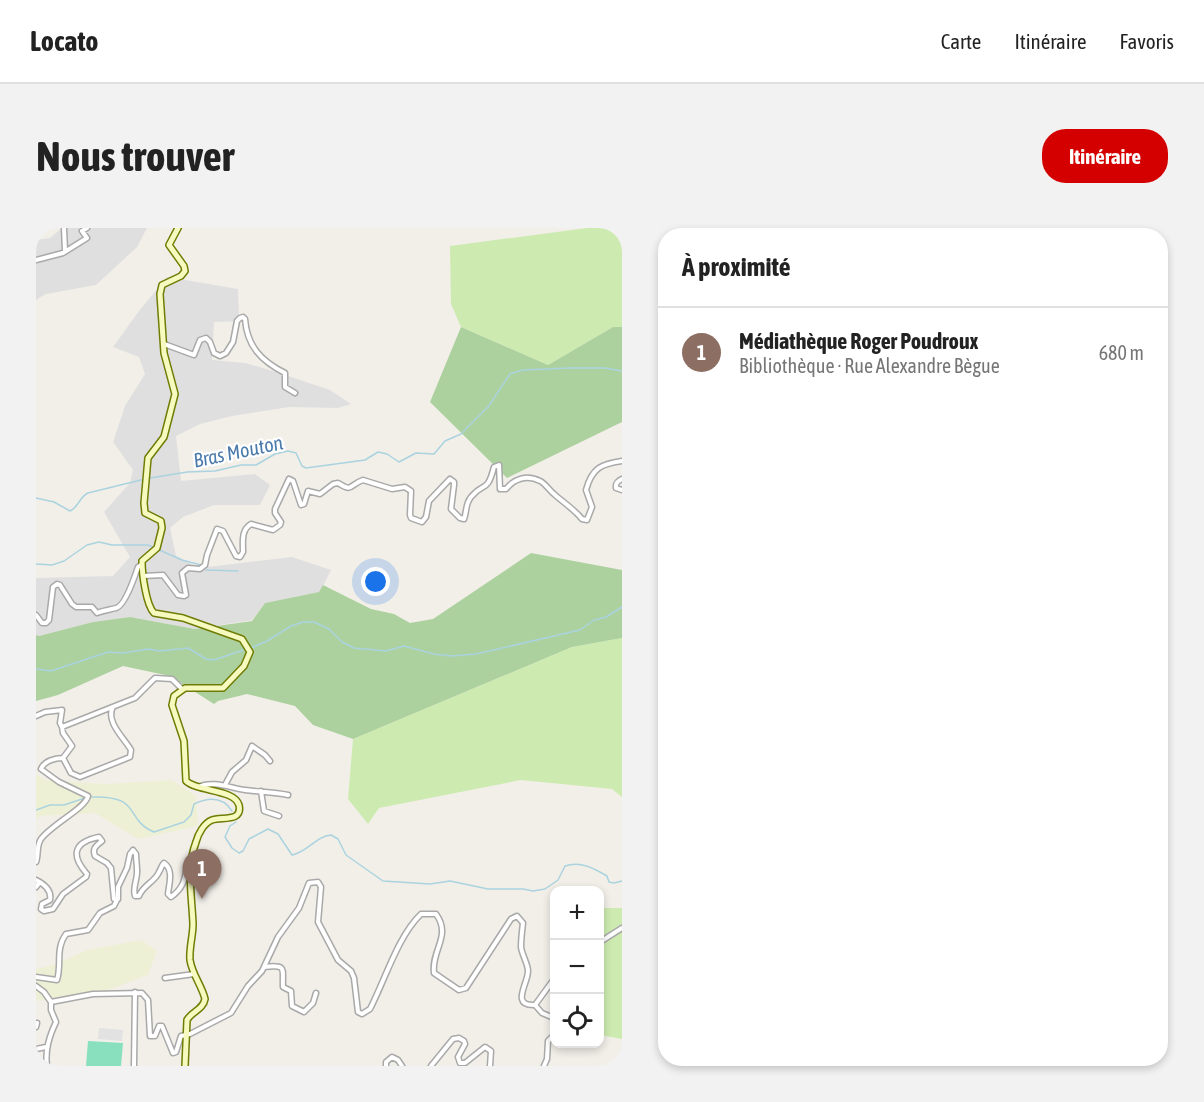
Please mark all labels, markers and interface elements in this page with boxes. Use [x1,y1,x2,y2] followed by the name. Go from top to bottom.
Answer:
[30,25,98,57] text: Locato
[941,29,981,53] text: Carte
[1014,29,1086,53] text: Itinéraire
[1119,29,1174,53] text: Favoris
[1042,129,1168,183] button: Itinéraire
[36,132,234,180] text: Nous trouver
[682,252,790,282] text: À proximité
[739,328,978,354] text: Médiathèque Roger Poudroux
[697,341,706,364] text: 1
[1099,341,1144,364] text: 680 m
[739,354,1000,377] text: Bibliothèque · Rue Alexandre Bègue
[191,430,285,472] water label: Bras Mouton
[361,567,390,596] your location
[182,850,222,899] pin: 1
[550,886,604,1048] map controls
[550,886,604,940] button: +
[550,940,604,994] button: −
[550,994,604,1048] button: locate

